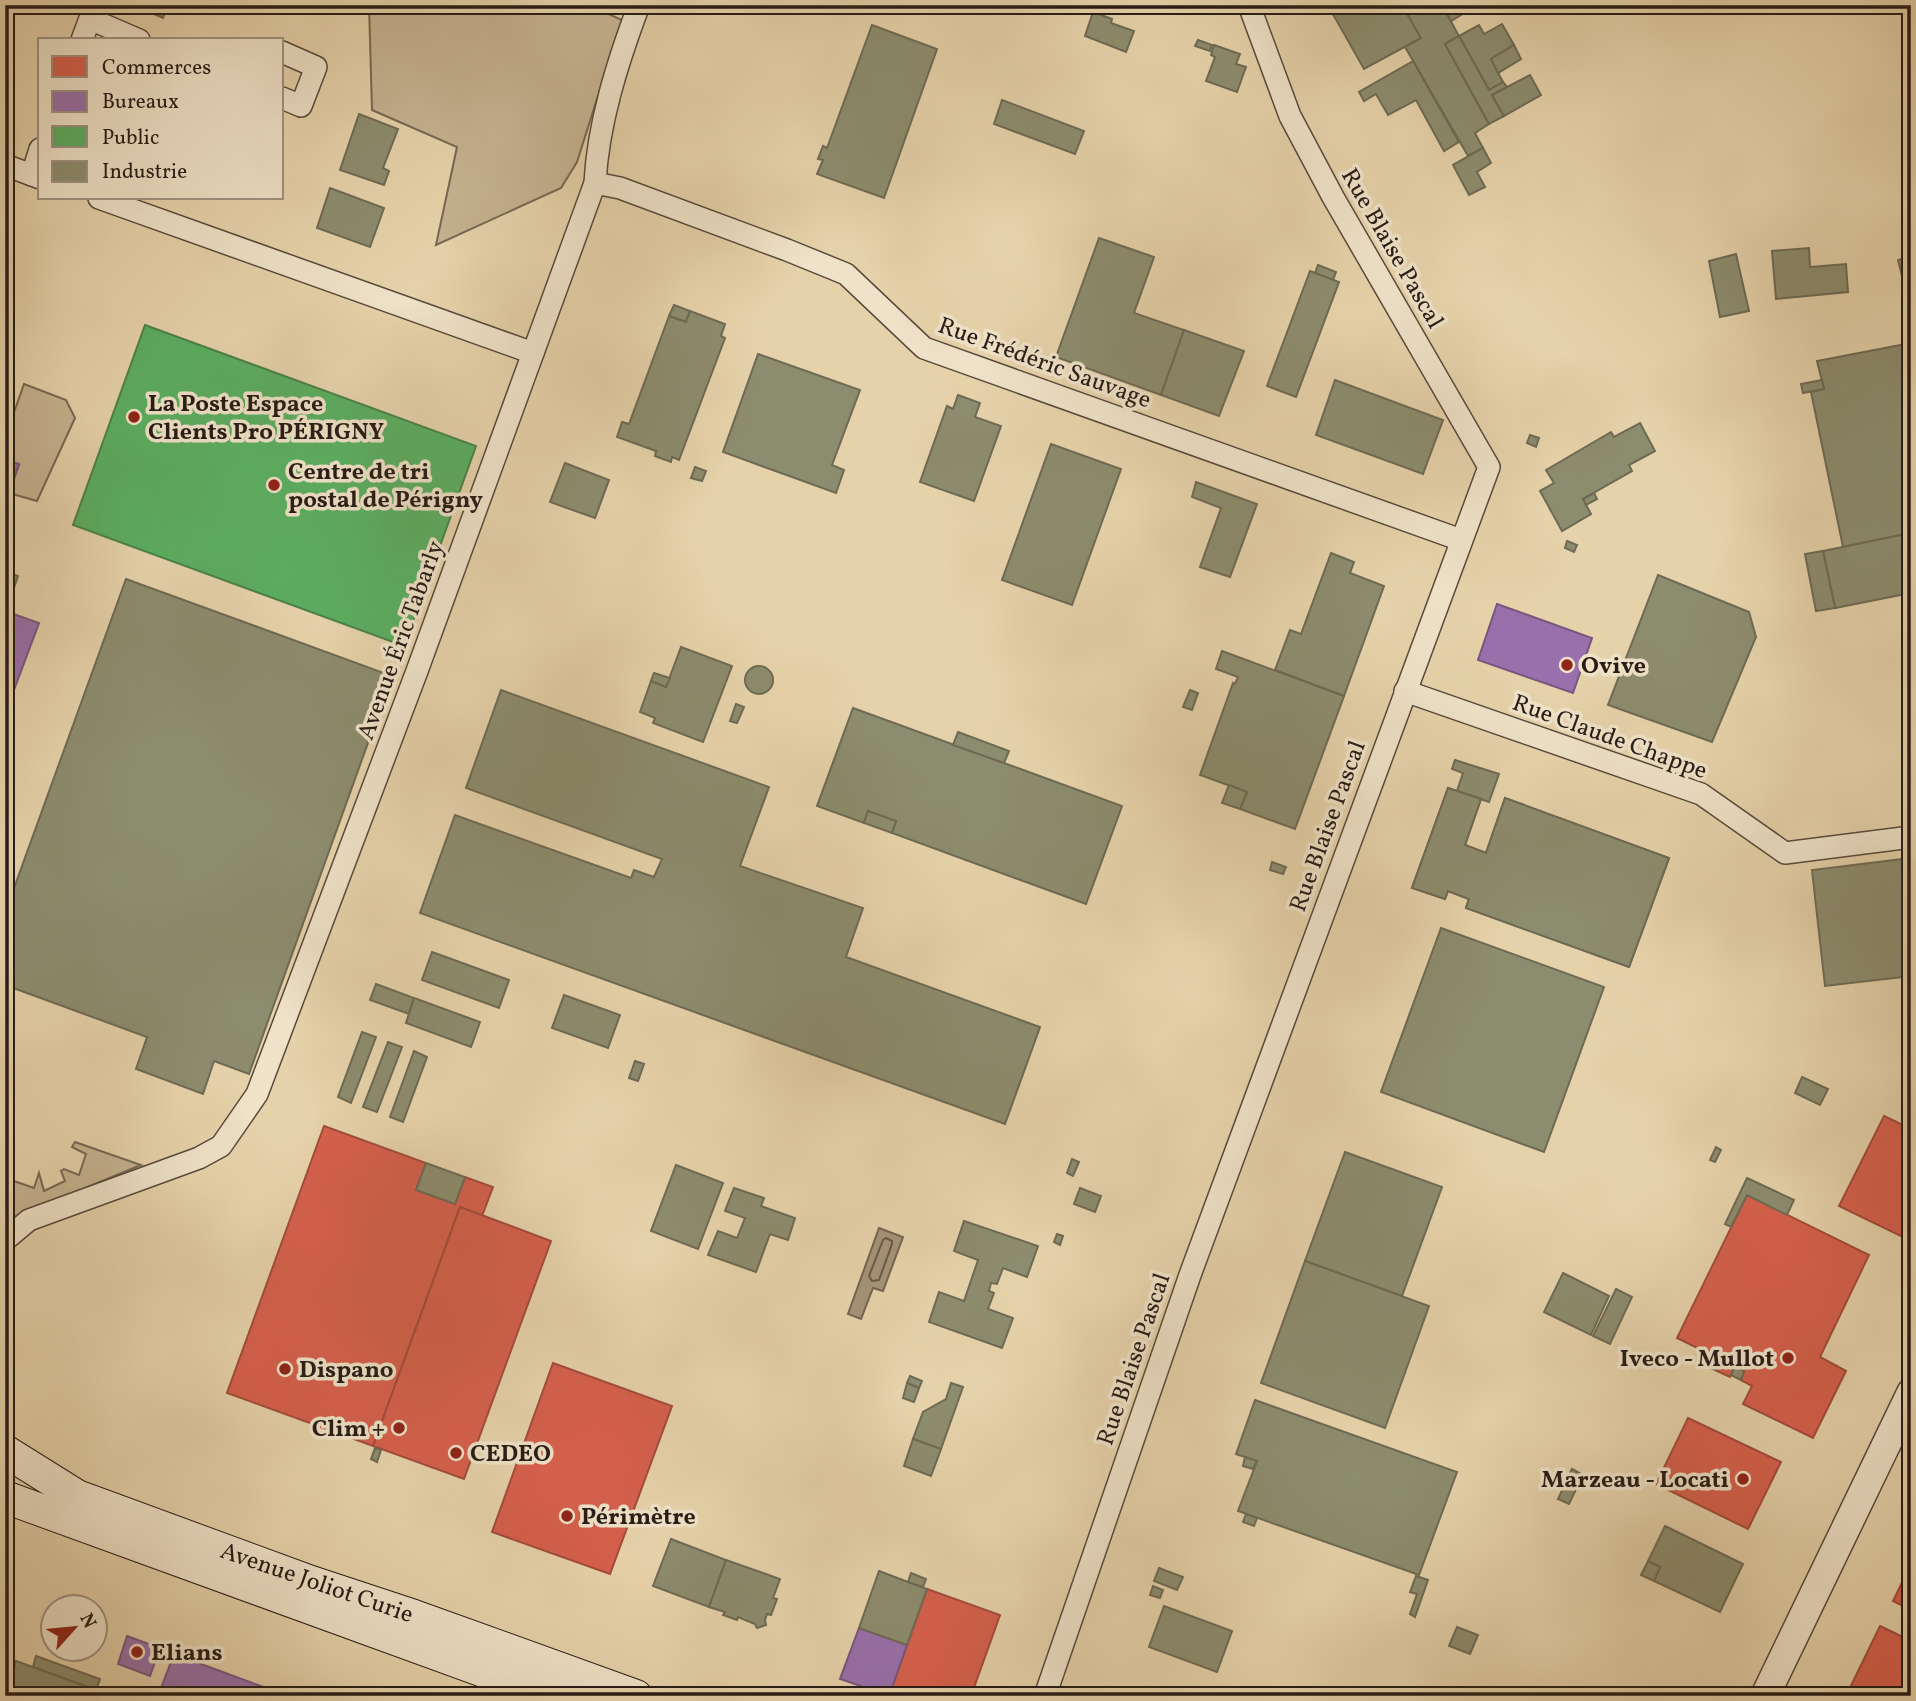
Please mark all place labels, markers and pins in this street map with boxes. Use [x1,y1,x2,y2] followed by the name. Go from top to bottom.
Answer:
[148,388,384,450] place label: La Poste Espace Clients Pro PÉRIGNY
[126,409,142,425] marker: La Poste Espace Clients Pro PÉRIGNY
[288,456,483,518] place label: Centre de tri postal de Périgny
[266,477,282,493] marker: Centre de tri postal de Périgny
[1581,650,1646,684] place label: Ovive
[1559,657,1575,673] marker: Ovive
[1620,1343,1774,1377] place label: Iveco - Mullot
[1780,1350,1796,1366] marker: Iveco - Mullot
[299,1354,393,1388] place label: Dispano
[277,1361,293,1377] marker: Dispano
[312,1413,385,1447] place label: Clim +
[391,1420,407,1436] marker: Clim +
[470,1438,551,1472] place label: CEDEO
[448,1445,464,1461] marker: CEDEO
[1541,1464,1729,1498] place label: Marzeau - Locati
[1735,1471,1751,1487] marker: Marzeau - Locati
[581,1501,696,1535] place label: Périmètre
[559,1508,575,1524] marker: Périmètre
[151,1637,223,1671] place label: Elians
[129,1644,145,1660] marker: Elians

